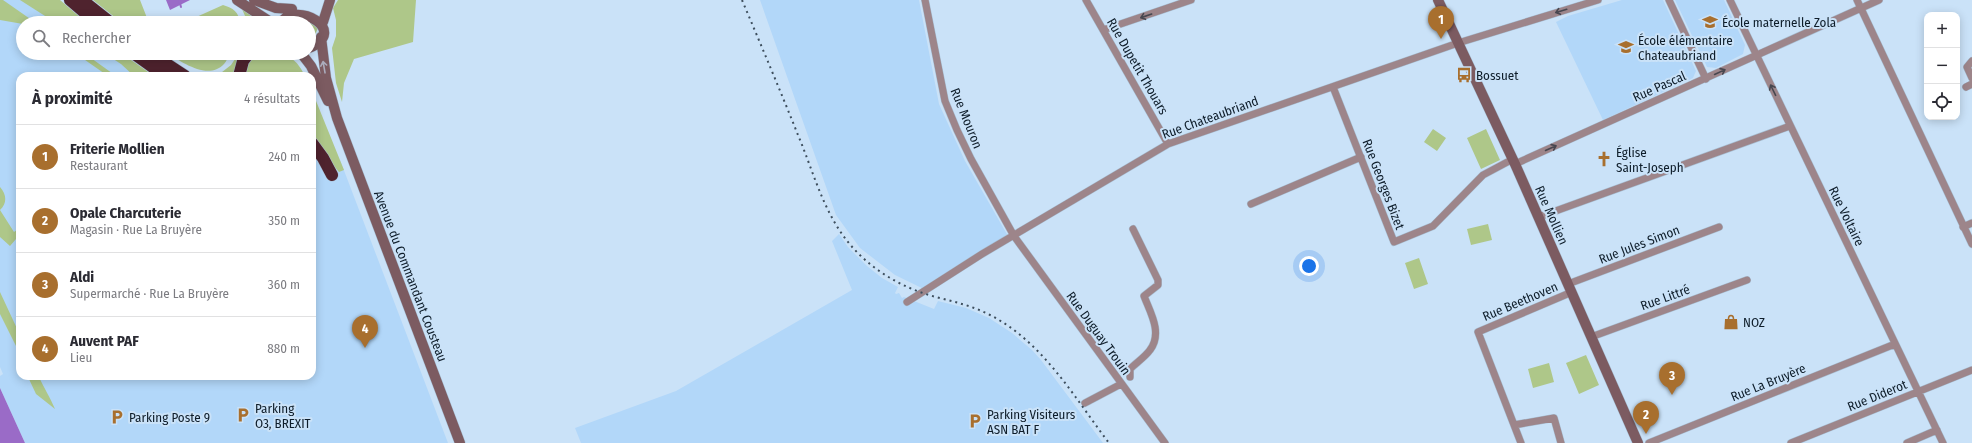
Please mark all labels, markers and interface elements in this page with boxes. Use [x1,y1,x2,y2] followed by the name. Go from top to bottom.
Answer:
[1428,6,1454,39] pin: 1
[1555,8,1567,16] one-way arrow
[1140,12,1152,20] one-way arrow
[1924,12,1960,120] map controls
[1924,12,1960,48] button: +
[1701,13,1719,31] school or university icon: École maternelle Zola
[1104,15,1171,117] street label: Rue Dupetit Thouars
[1722,15,1836,30] place label: École maternelle Zola
[16,16,316,60] search box
[30,27,52,49] icon: search
[62,29,131,47] text: Rechercher
[1638,33,1733,63] place label: École élémentaire Chateaubriand
[1617,38,1635,56] school or university icon: École élémentaire Chateaubriand
[1924,48,1960,84] button: −
[320,61,328,74] one-way arrow
[1455,66,1473,84] bus stop icon: Bossuet
[1476,68,1519,83] place label: Bossuet
[1630,68,1689,105] street label: Rue Pascal
[1714,68,1726,75] one-way arrow
[1924,84,1960,120] button: locate
[1769,85,1776,97] one-way arrow
[948,86,985,151] street label: Rue Mouron
[32,88,113,109] text: À proximité
[244,91,300,106] text: 4 résultats
[1160,93,1260,142] street label: Rue Chateaubriand
[1359,137,1408,232] street label: Rue Georges Bizet
[70,140,165,158] text: Friterie Mollien
[1544,144,1556,151] one-way arrow
[1616,145,1683,175] place label: Église Saint-Joseph
[42,149,48,164] text: 1
[268,149,300,164] text: 240 m
[1595,150,1613,168] church icon: Église Saint-Joseph
[70,158,128,173] text: Restaurant
[1532,183,1571,247] street label: Rue Mollien
[1826,184,1867,248] street label: Rue Voltaire
[371,189,450,364] street label: Avenue du Commandant Cousteau
[70,204,181,222] text: Opale Charcuterie
[42,213,48,228] text: 2
[268,213,300,228] text: 350 m
[70,222,202,237] text: Magasin · Rue La Bruyère
[1597,222,1682,267] street label: Rue Jules Simon
[1299,256,1319,276] your location
[70,268,94,286] text: Aldi
[42,277,48,292] text: 3
[268,277,300,292] text: 360 m
[1480,279,1560,324] street label: Rue Beethoven
[1638,282,1692,313] street label: Rue Littré
[70,286,229,301] text: Supermarché · Rue La Bruyère
[1063,289,1134,378] street label: Rue Duguay Trouin
[1722,313,1740,331] shop icon: NOZ
[352,315,378,348] pin: 4
[1743,315,1765,330] place label: NOZ
[70,332,139,350] text: Auvent PAF
[42,341,48,356] text: 4
[267,341,300,356] text: 880 m
[70,350,92,365] text: Lieu
[1728,361,1808,404] street label: Rue La Bruyère
[1659,362,1685,395] pin: 3
[1845,376,1910,414] street label: Rue Diderot
[255,401,311,431] place label: Parking O3, BREXIT
[1633,401,1659,434] pin: 2
[234,406,252,424] parking icon: Parking O3, BREXIT
[987,407,1076,437] place label: Parking Visiteurs ASN BAT F
[108,408,126,426] parking icon: Parking Poste 9
[129,410,210,425] place label: Parking Poste 9
[966,412,984,430] parking icon: Parking Visiteurs ASN BAT F

